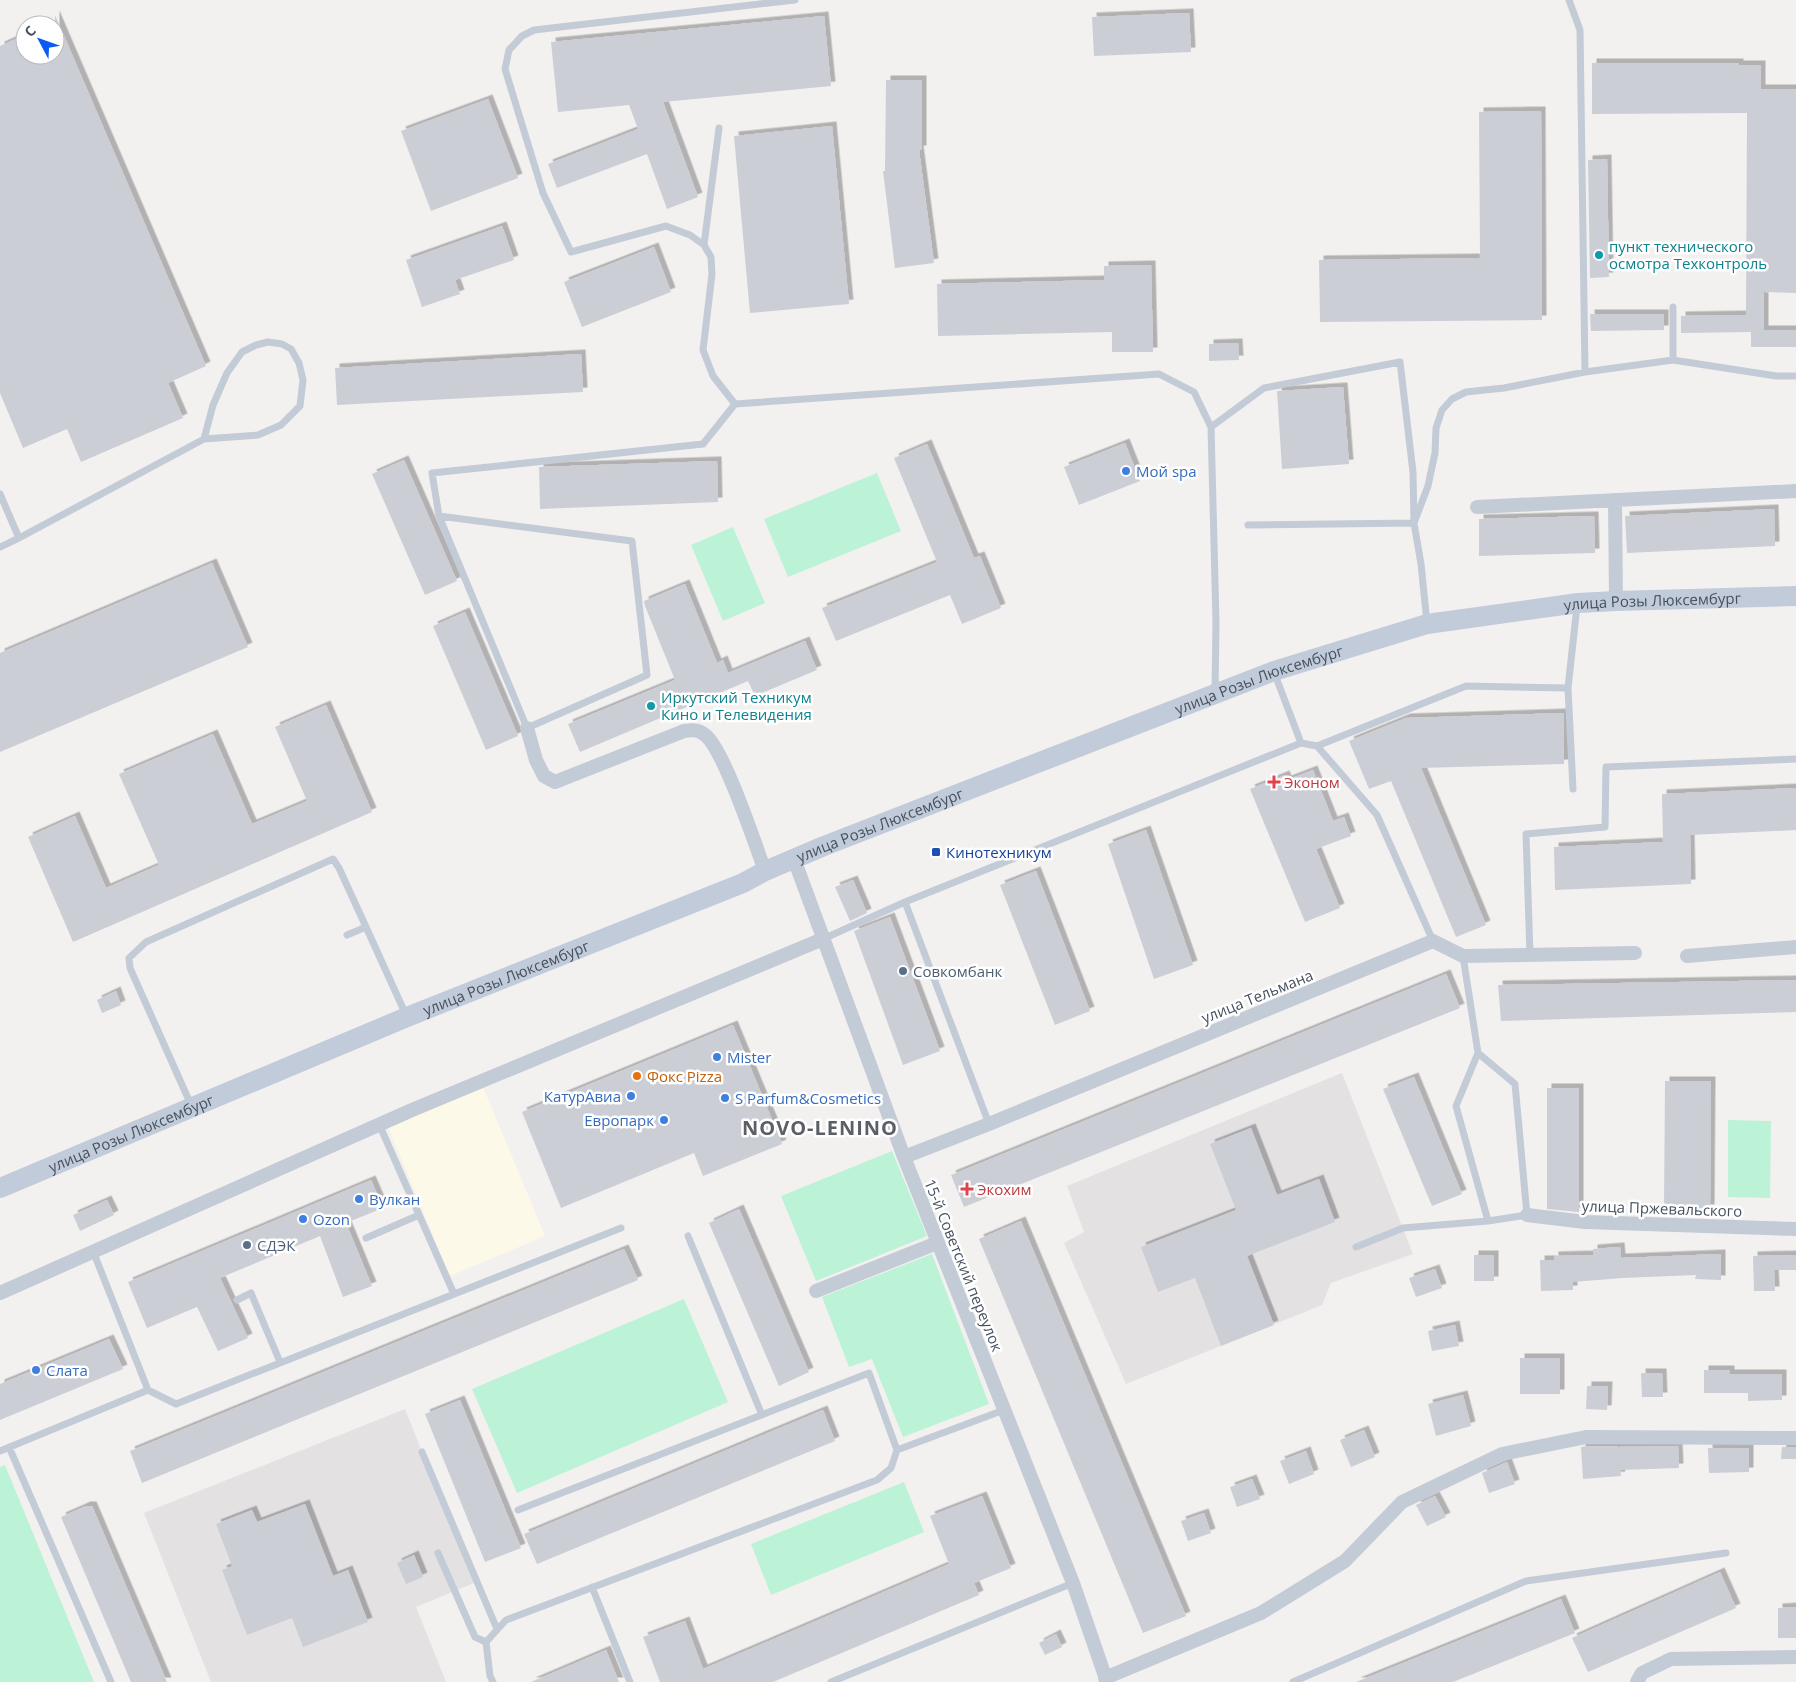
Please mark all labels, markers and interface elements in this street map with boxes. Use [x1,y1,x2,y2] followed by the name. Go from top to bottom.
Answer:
[15,15,65,65] north arrow
[20,21,40,41] text: С
[1609,236,1767,273] place label: пункт технического осмотра Техконтроль
[1593,249,1605,261] marker: пункт технического осмотра Техконтроль
[1136,461,1197,481] place label: Мой spa
[1120,465,1132,477] marker: Мой spa
[1562,588,1742,615] street label: улица Розы Люксембург
[1172,640,1346,719] street label: улица Розы Люксембург
[661,687,812,724] place label: Иркутский Техникум Кино и Телевидения
[645,700,657,712] marker: Иркутский Техникум Кино и Телевидения
[1284,772,1340,792] place label: Эконом
[1268,776,1280,788] marker: Эконом
[793,783,966,867] street label: улица Розы Люксембург
[946,842,1052,862] place label: Кинотехникум
[930,846,942,858] marker: Кинотехникум
[420,935,593,1020] street label: улица Розы Люксембург
[913,961,1003,981] place label: Совкомбанк
[897,965,909,977] marker: Совкомбанк
[1198,965,1316,1027] street label: улица Тельмана
[727,1047,771,1067] place label: Mister
[711,1051,723,1063] marker: Mister
[647,1066,722,1086] place label: Фокс Pizza
[631,1070,643,1082] marker: Фокс Pizza
[544,1086,621,1106] place label: КатурАвиа
[735,1088,881,1108] place label: S Parfum&Cosmetics
[45,1089,217,1177] street label: улица Розы Люксембург
[625,1090,637,1102] marker: КатурАвиа
[719,1092,731,1104] marker: S Parfum&Cosmetics
[584,1110,654,1130] place label: Европарк
[658,1114,670,1126] marker: Европарк
[742,1114,898,1141] district label: NOVO-LENINO
[920,1176,1008,1354] street label: 15-й Советский переулок
[977,1179,1032,1199] place label: Экохим
[961,1183,973,1195] marker: Экохим
[369,1189,420,1209] place label: Вулкан
[353,1193,365,1205] marker: Вулкан
[1581,1195,1743,1221] street label: улица Пржевальского
[313,1209,350,1229] place label: Ozon
[297,1213,309,1225] marker: Ozon
[257,1235,296,1255] place label: СДЭК
[241,1239,253,1251] marker: СДЭК
[46,1360,88,1380] place label: Слата
[30,1364,42,1376] marker: Слата

